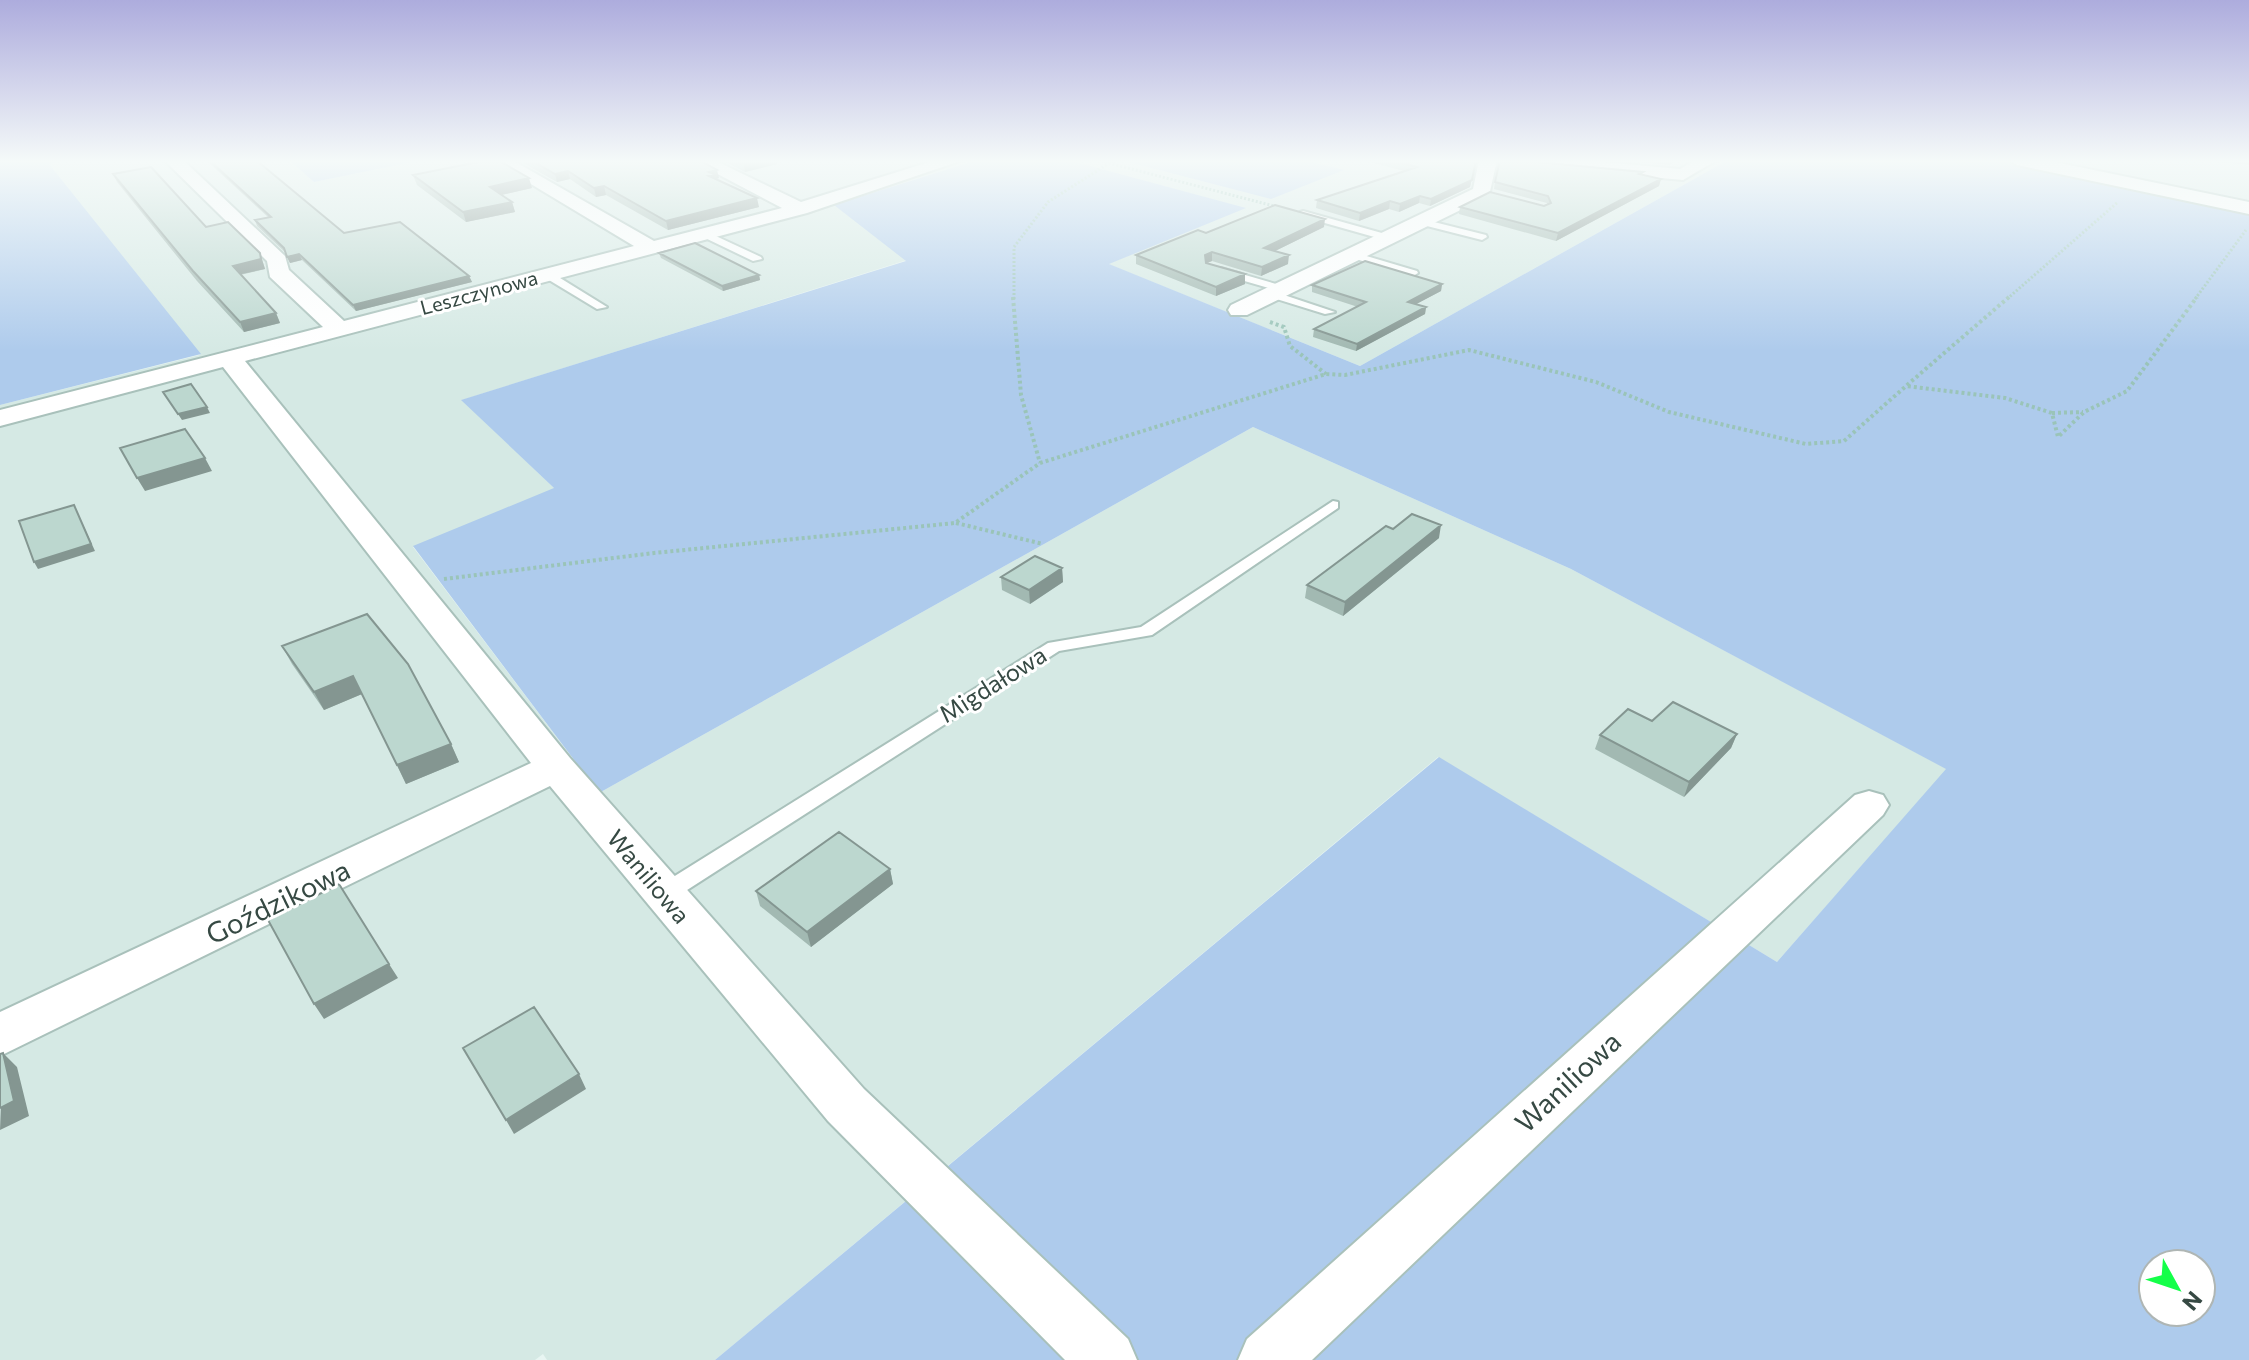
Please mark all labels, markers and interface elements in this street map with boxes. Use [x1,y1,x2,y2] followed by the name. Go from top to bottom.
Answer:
[417,265,540,319] street label: Leszczynowa
[933,639,1051,728] street label: Migdałowa
[602,823,697,929] street label: Waniliowa
[200,852,355,951] street label: Goździkowa
[1507,1024,1627,1139] street label: Waniliowa
[2137,1248,2217,1328] north arrow
[2177,1286,2208,1316] text: N

